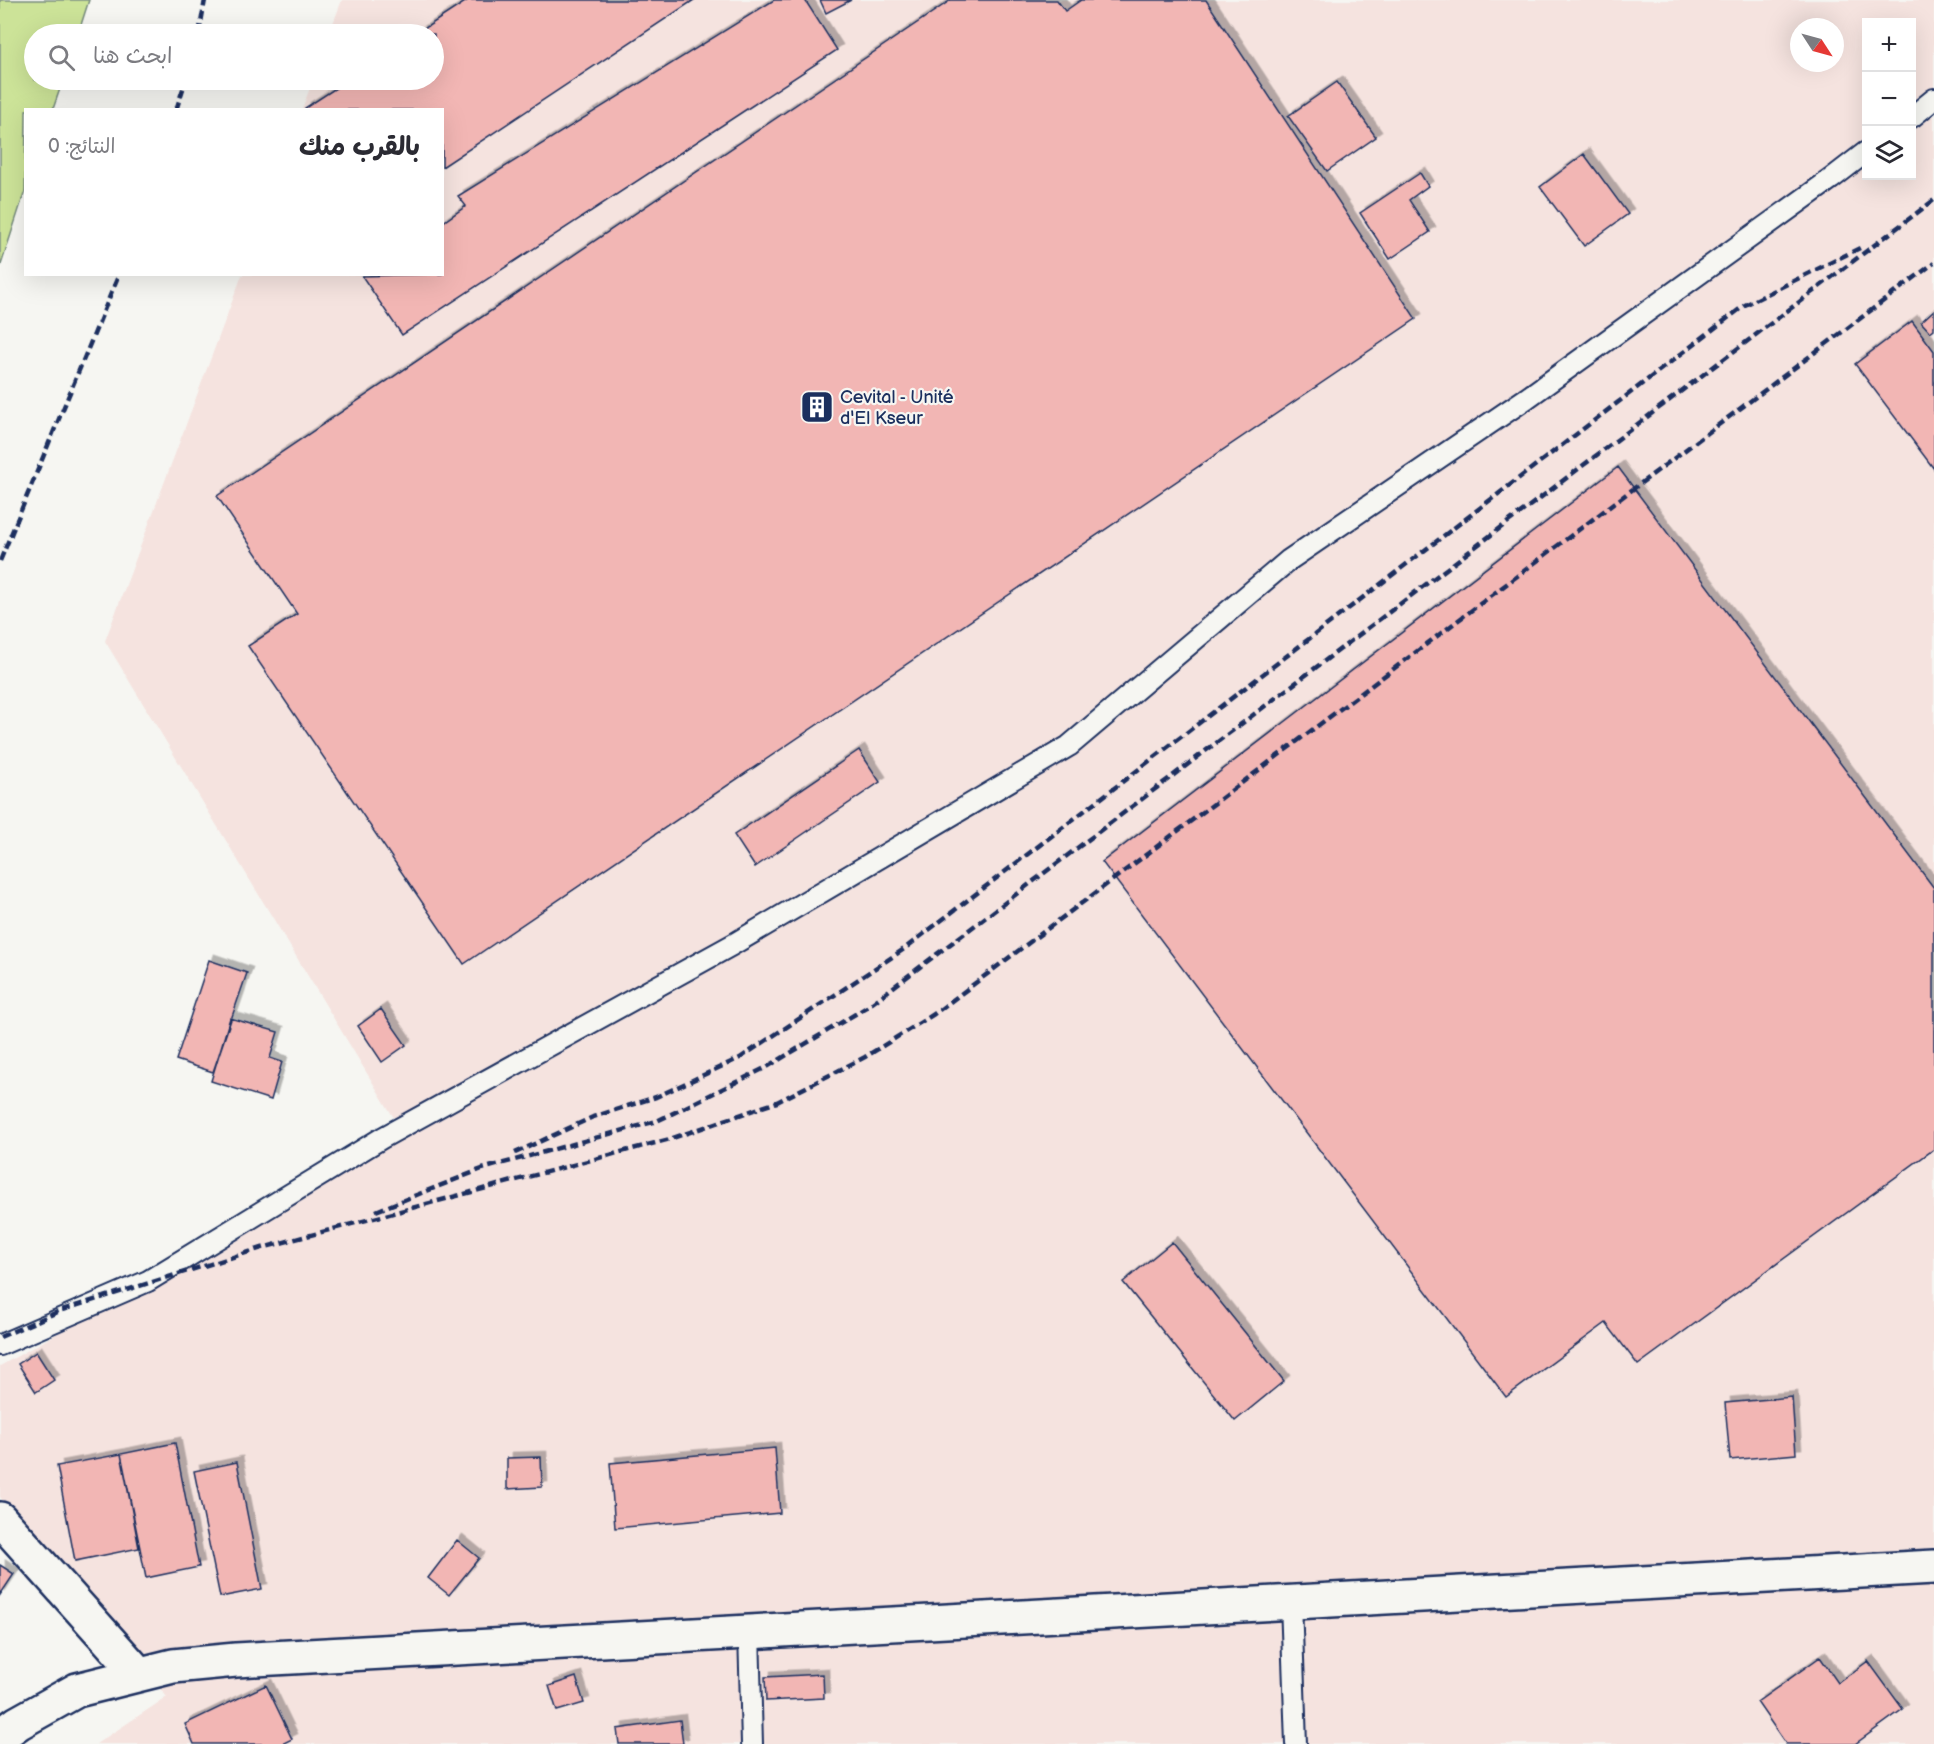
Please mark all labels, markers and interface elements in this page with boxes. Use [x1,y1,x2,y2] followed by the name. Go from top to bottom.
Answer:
[1790,18,1844,72] north arrow
[1862,18,1916,180] map controls
[1862,18,1916,72] button: +
[24,24,444,90] search box
[45,41,78,74] icon: search
[93,43,173,70] text: ابحث هنا
[1862,72,1916,126] button: −
[1862,126,1916,180] button: layers
[299,132,420,163] text: بالقرب منك
[48,135,115,159] text: النتائج: 0
[840,387,954,429] place label: Cevital - Unité d'El Kseur
[799,389,835,425] building icon: Cevital - Unité d'El Kseur

